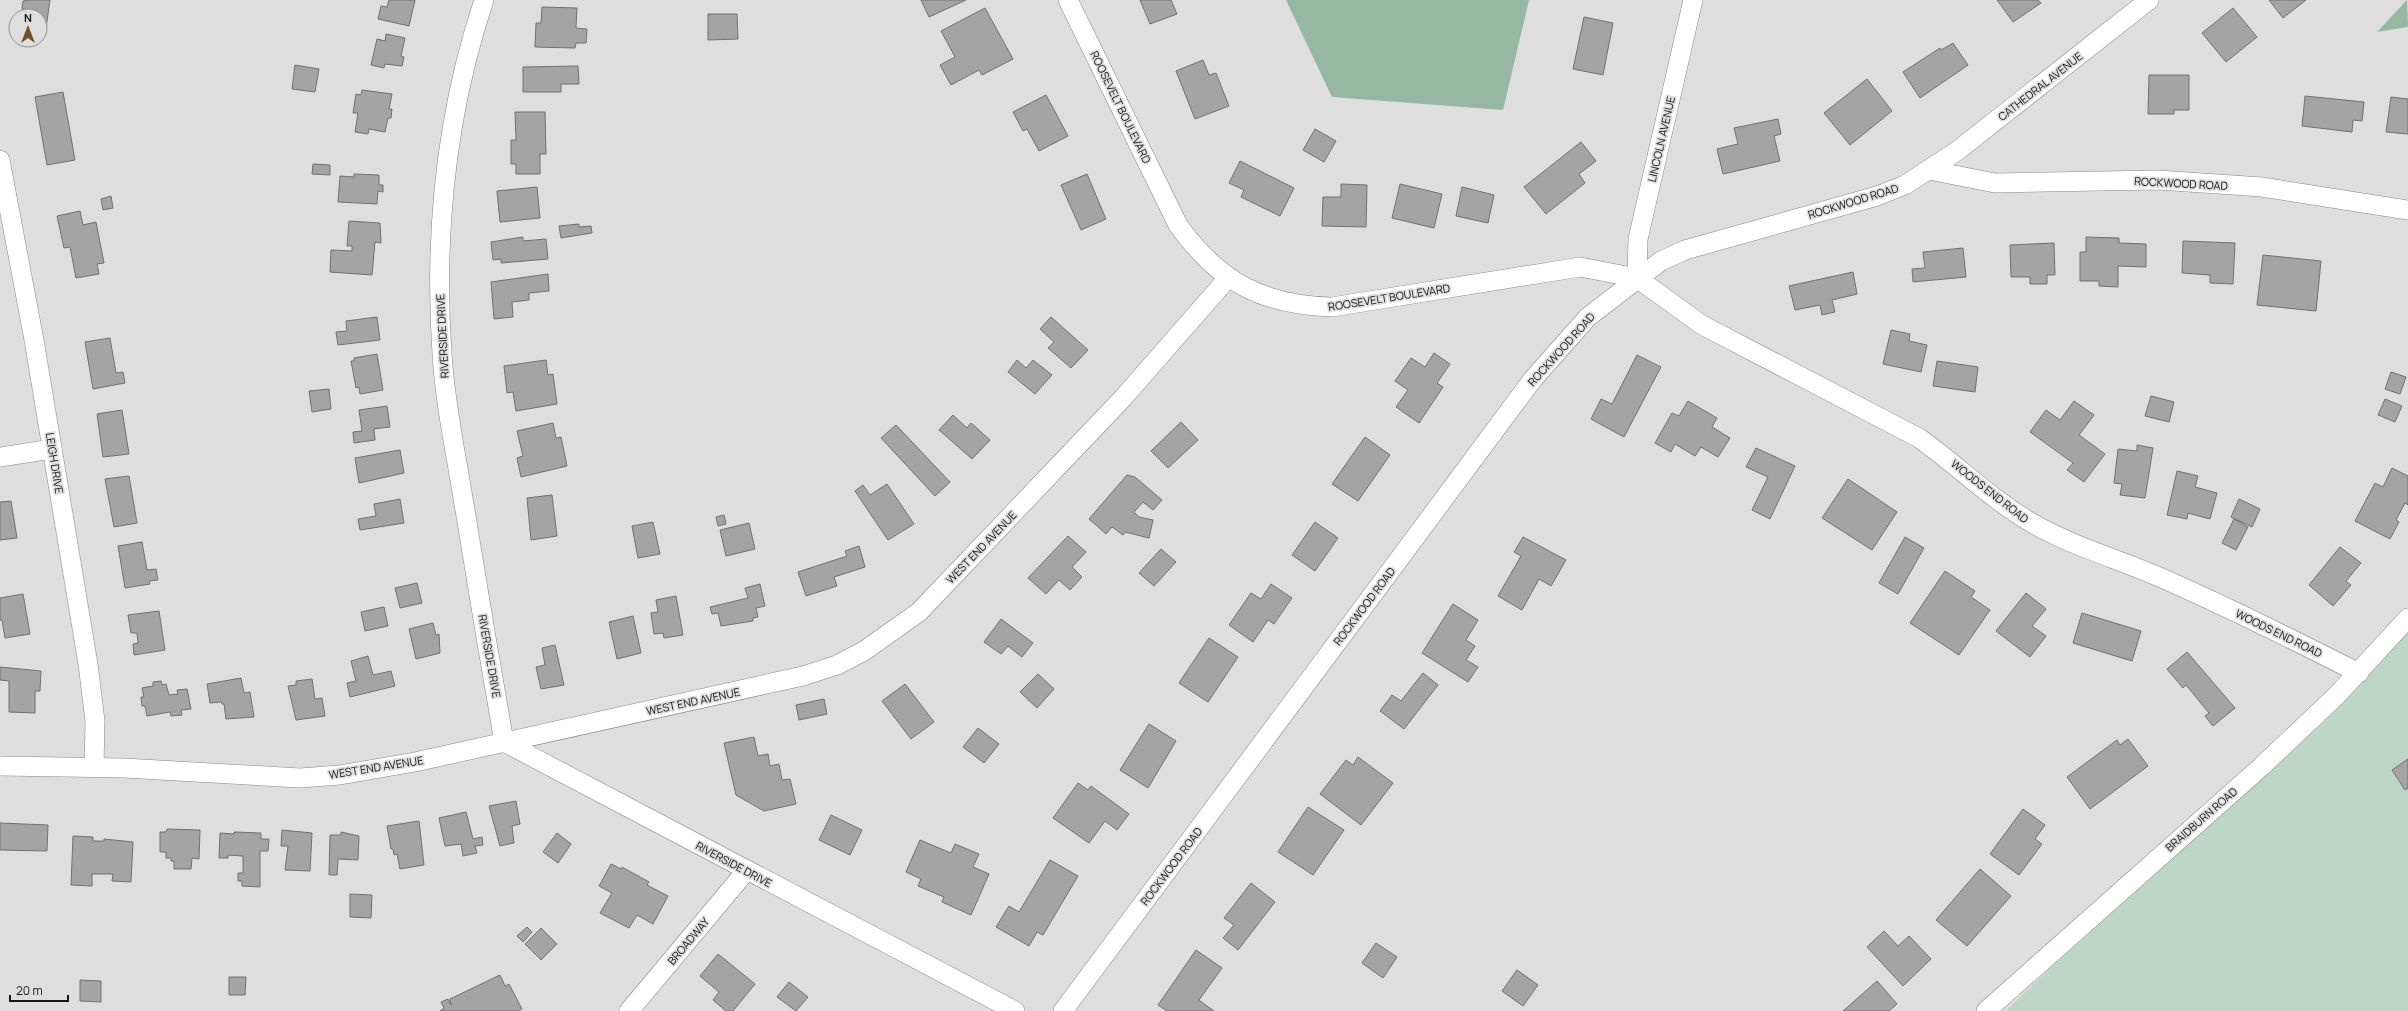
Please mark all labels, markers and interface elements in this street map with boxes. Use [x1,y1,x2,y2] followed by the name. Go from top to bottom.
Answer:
[8,8,48,48] north arrow
[24,10,32,25] text: N
[1087,48,1155,166] street label: ROOSEVELT BOULEVARD
[1995,48,2085,124] street label: CATHEDRAL AVENUE
[1644,95,1678,183] street label: LINCOLN AVENUE
[2134,173,2228,193] street label: ROCKWOOD ROAD
[1806,180,1900,222] street label: ROCKWOOD ROAD
[1327,280,1451,314] street label: ROOSEVELT BOULEVARD
[432,293,452,379] street label: RIVERSIDE DRIVE
[1524,309,1598,389] street label: ROCKWOOD ROAD
[43,431,67,495] street label: LEIGH DRIVE
[1948,456,2032,526] street label: WOODS END ROAD
[942,507,1020,587] street label: WEST END AVENUE
[1330,564,1398,648] street label: ROCKWOOD ROAD
[2233,605,2325,661] street label: WOODS END ROAD
[475,613,505,699] street label: RIVERSIDE DRIVE
[645,684,741,718] street label: WEST END AVENUE
[328,752,424,782] street label: WEST END AVENUE
[2162,784,2240,854] street label: BRAIDBURN ROAD
[1137,824,1205,908] street label: ROCKWOOD ROAD
[693,838,775,890] street label: RIVERSIDE DRIVE
[664,914,713,968] street label: BROADWAY
[10,977,68,1003] scale bar
[16,982,43,999] text: 20 m

